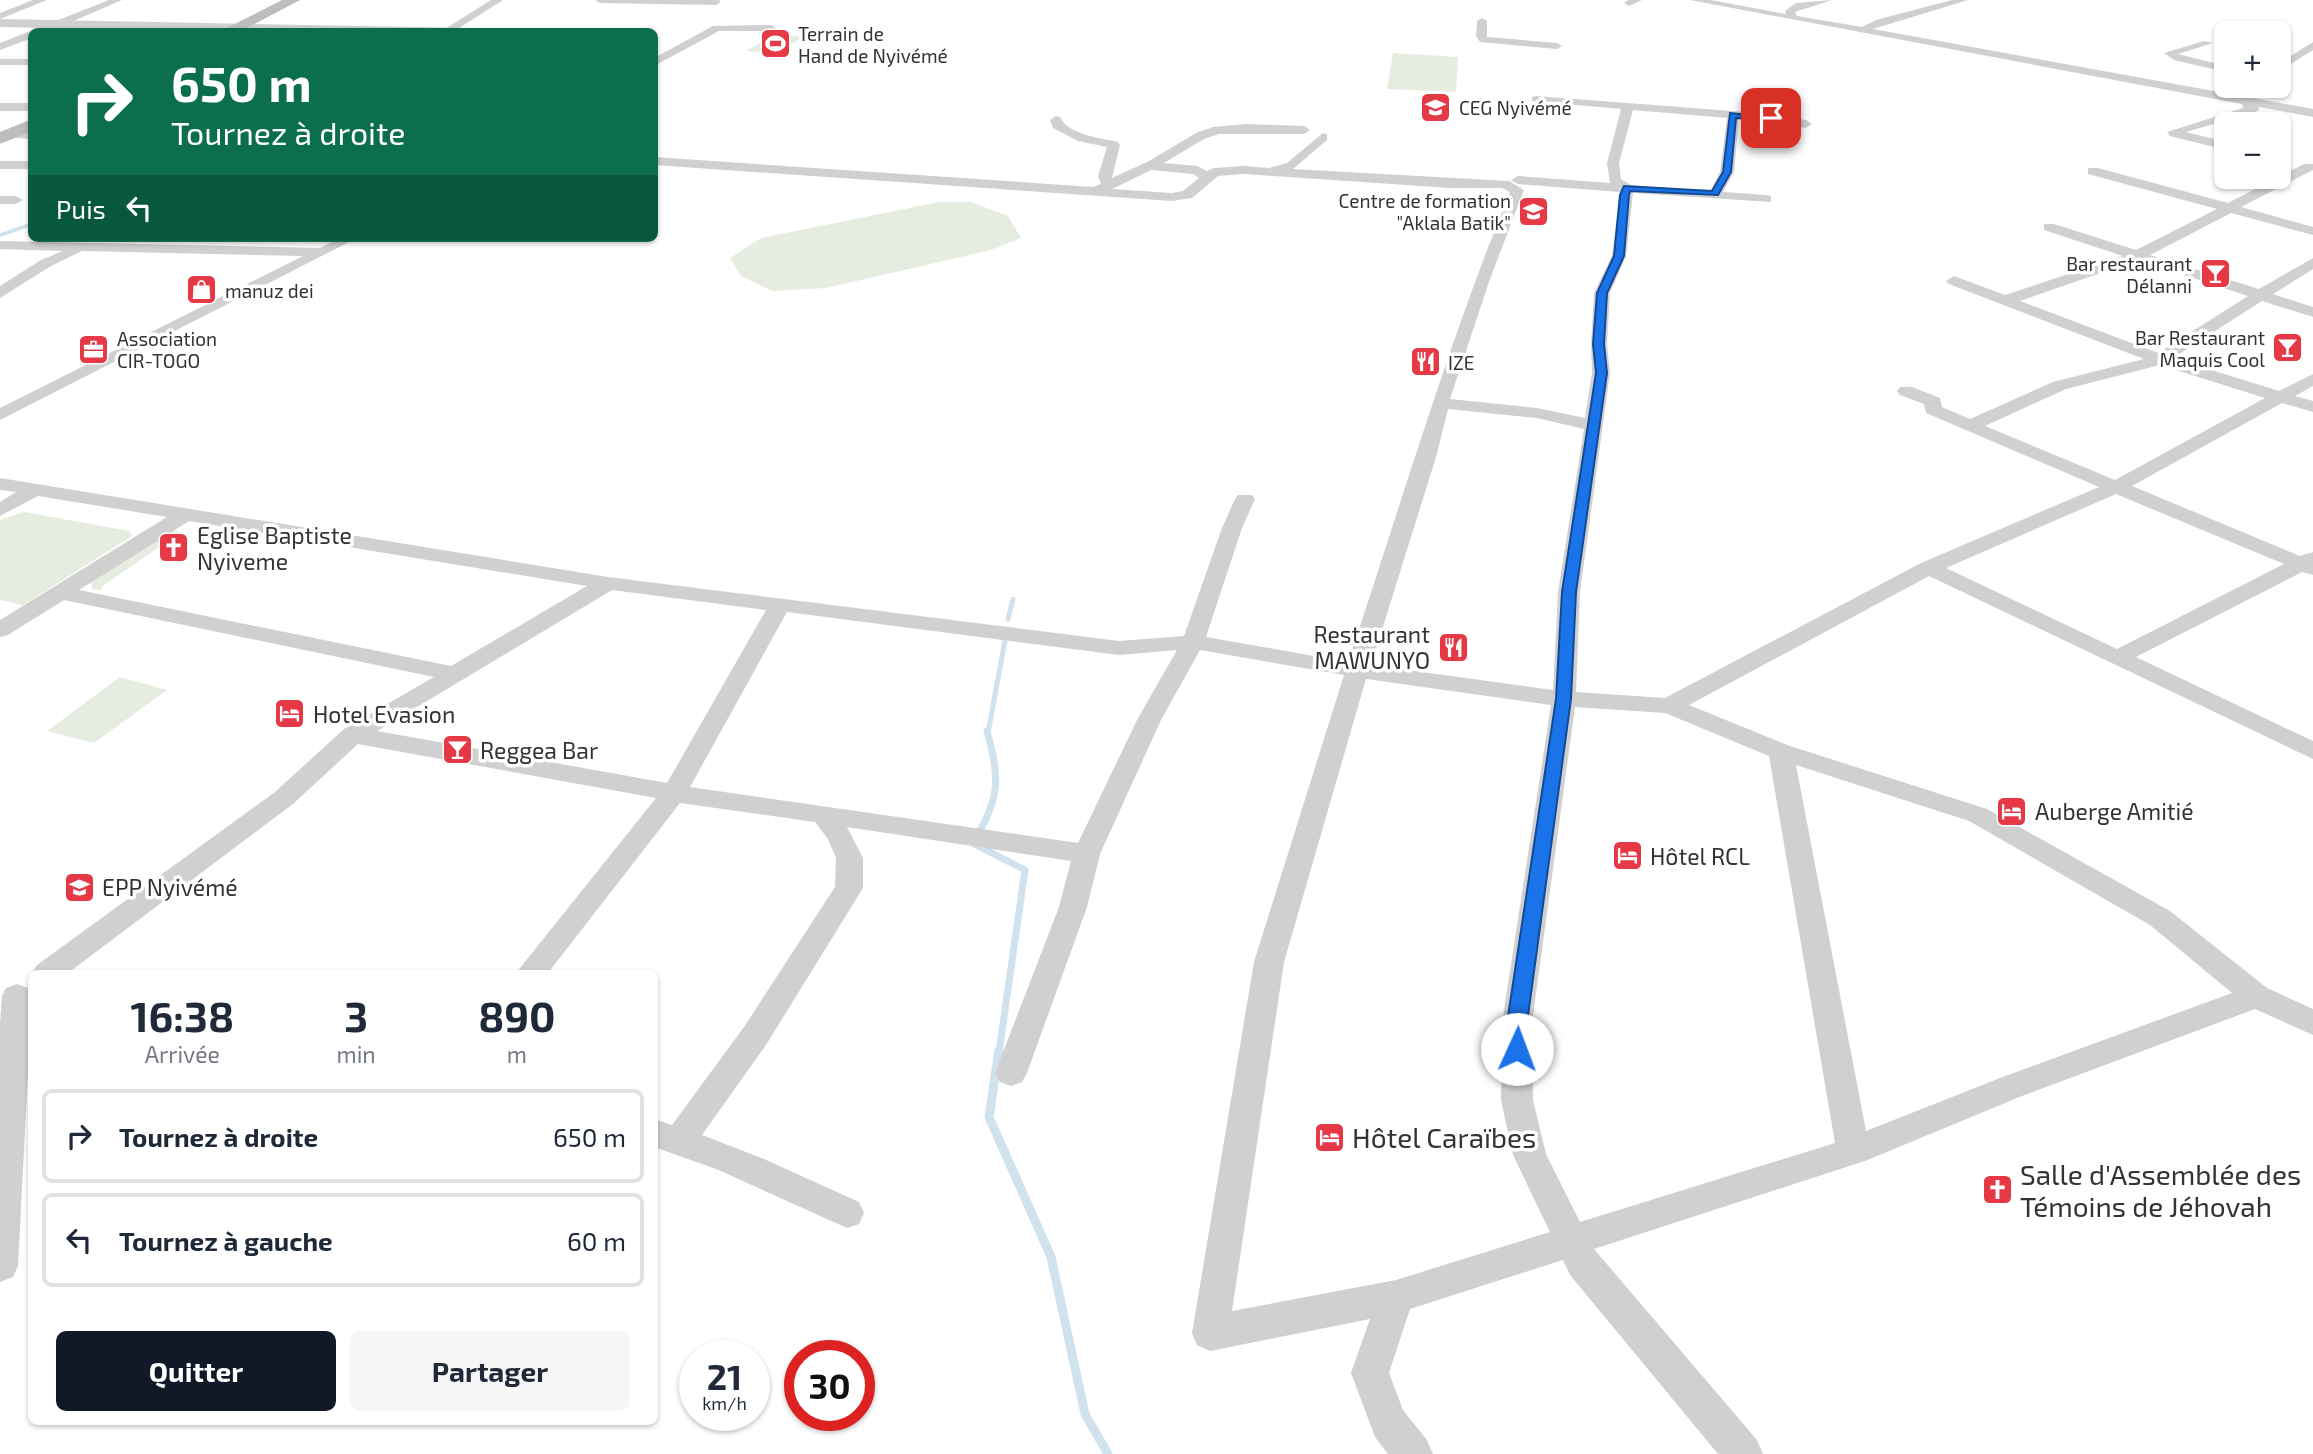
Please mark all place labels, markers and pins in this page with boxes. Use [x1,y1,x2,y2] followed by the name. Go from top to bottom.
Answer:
[798,22,948,67] place label: Terrain de Hand de Nyivémé
[758,27,792,61] sports icon: Terrain de Hand de Nyivémé
[1741,88,1801,148] pin
[1419,90,1453,124] school or university icon: CEG Nyivémé
[1459,96,1572,119] place label: CEG Nyivémé
[1339,189,1511,234] place label: Centre de formation "Aklala Batik"
[1517,194,1551,228] school or university icon: Centre de formation "Aklala Batik"
[2066,252,2192,297] place label: Bar restaurant Délanni
[2198,257,2232,291] bar icon: Bar restaurant Délanni
[185,273,219,307] shop icon: manuz dei
[225,279,314,302] place label: manuz dei
[2135,326,2265,371] place label: Bar Restaurant Maquis Cool
[117,327,217,372] place label: Association CIR-TOGO
[2271,331,2305,365] bar icon: Bar Restaurant Maquis Cool
[77,332,111,366] office icon: Association CIR-TOGO
[1408,345,1442,379] restaurant icon: IZE
[1448,351,1474,374] place label: IZE
[197,521,352,575] place label: Eglise Baptiste Nyiveme
[157,531,191,565] church icon: Eglise Baptiste Nyiveme
[1313,620,1430,674] place label: Restaurant MAWUNYO
[1436,630,1470,664] restaurant icon: Restaurant MAWUNYO
[273,697,307,731] hotel icon: Hotel Evasion
[313,700,455,728] place label: Hotel Evasion
[440,733,474,767] bar icon: Reggea Bar
[480,736,598,764] place label: Reggea Bar
[1995,794,2029,828] hotel icon: Auberge Amitié
[2035,797,2194,825] place label: Auberge Amitié
[1610,839,1644,873] hotel icon: Hôtel RCL
[1650,842,1750,870] place label: Hôtel RCL
[62,870,96,904] school or university icon: EPP Nyivémé
[102,873,238,901] place label: EPP Nyivémé
[1312,1120,1346,1154] hotel icon: Hôtel Caraïbes
[1352,1120,1536,1154] place label: Hôtel Caraïbes
[2020,1157,2301,1223] place label: Salle d'Assemblée des Témoins de Jéhovah
[1980,1173,2014,1207] church icon: Salle d'Assemblée des Témoins de Jéhovah

